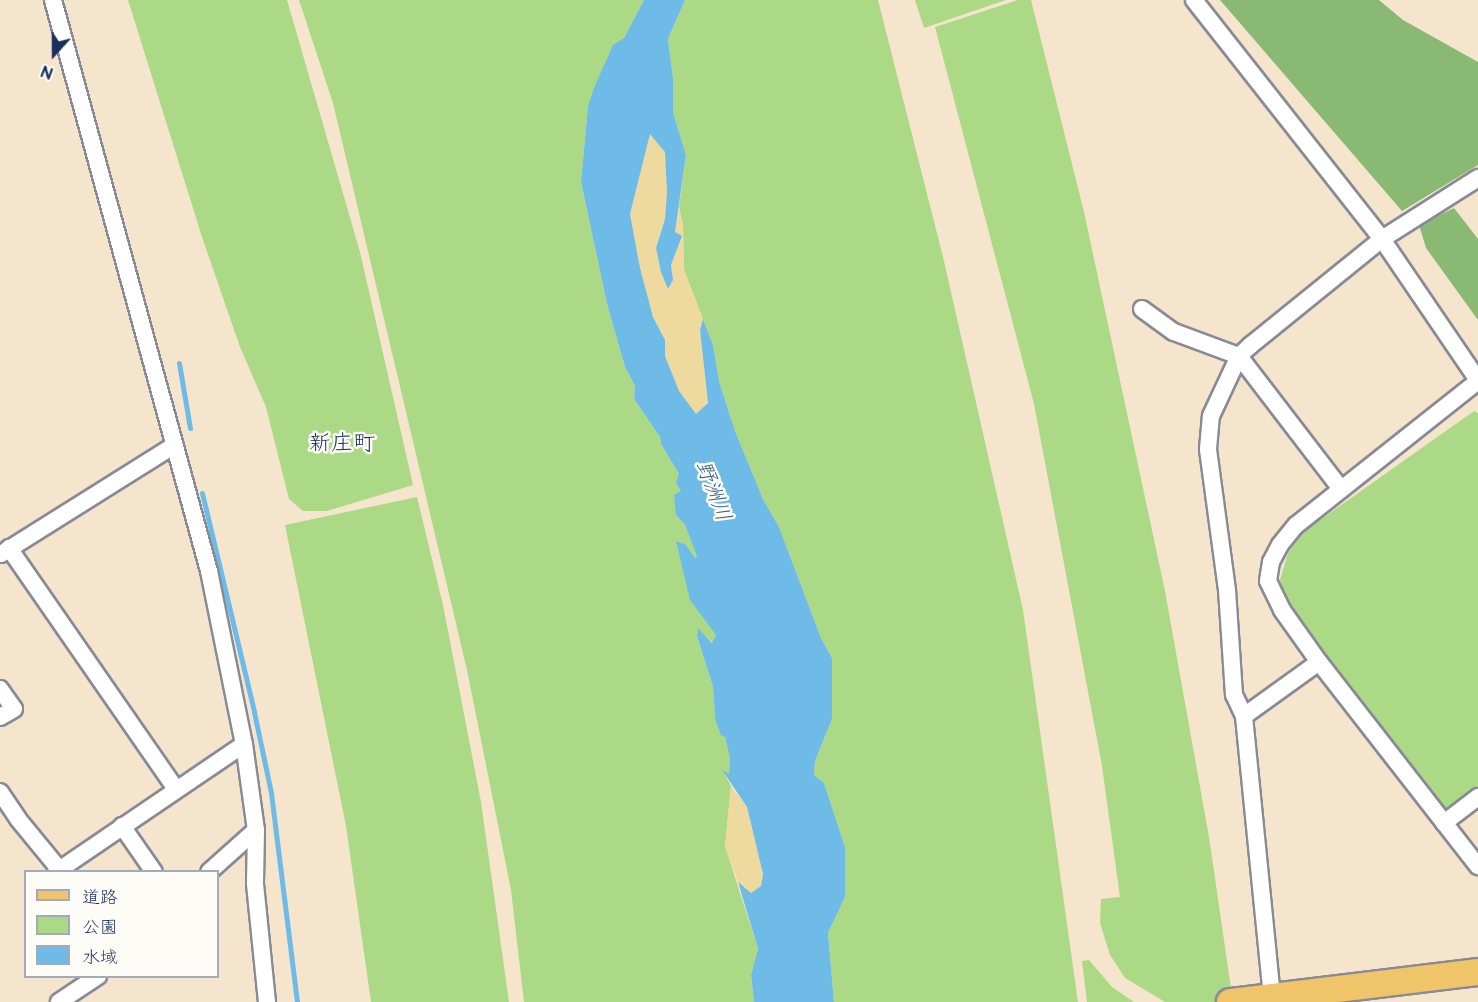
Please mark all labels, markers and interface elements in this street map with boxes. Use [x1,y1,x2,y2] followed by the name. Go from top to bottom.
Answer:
[24,24,84,84] north arrow
[38,60,56,82] text: N
[309,431,375,457] district label: 新庄町
[690,457,736,525] water label: 野洲川
[24,870,219,978] legend
[82,887,118,908] text: 道路
[82,917,118,938] text: 公園
[82,947,118,968] text: 水域

